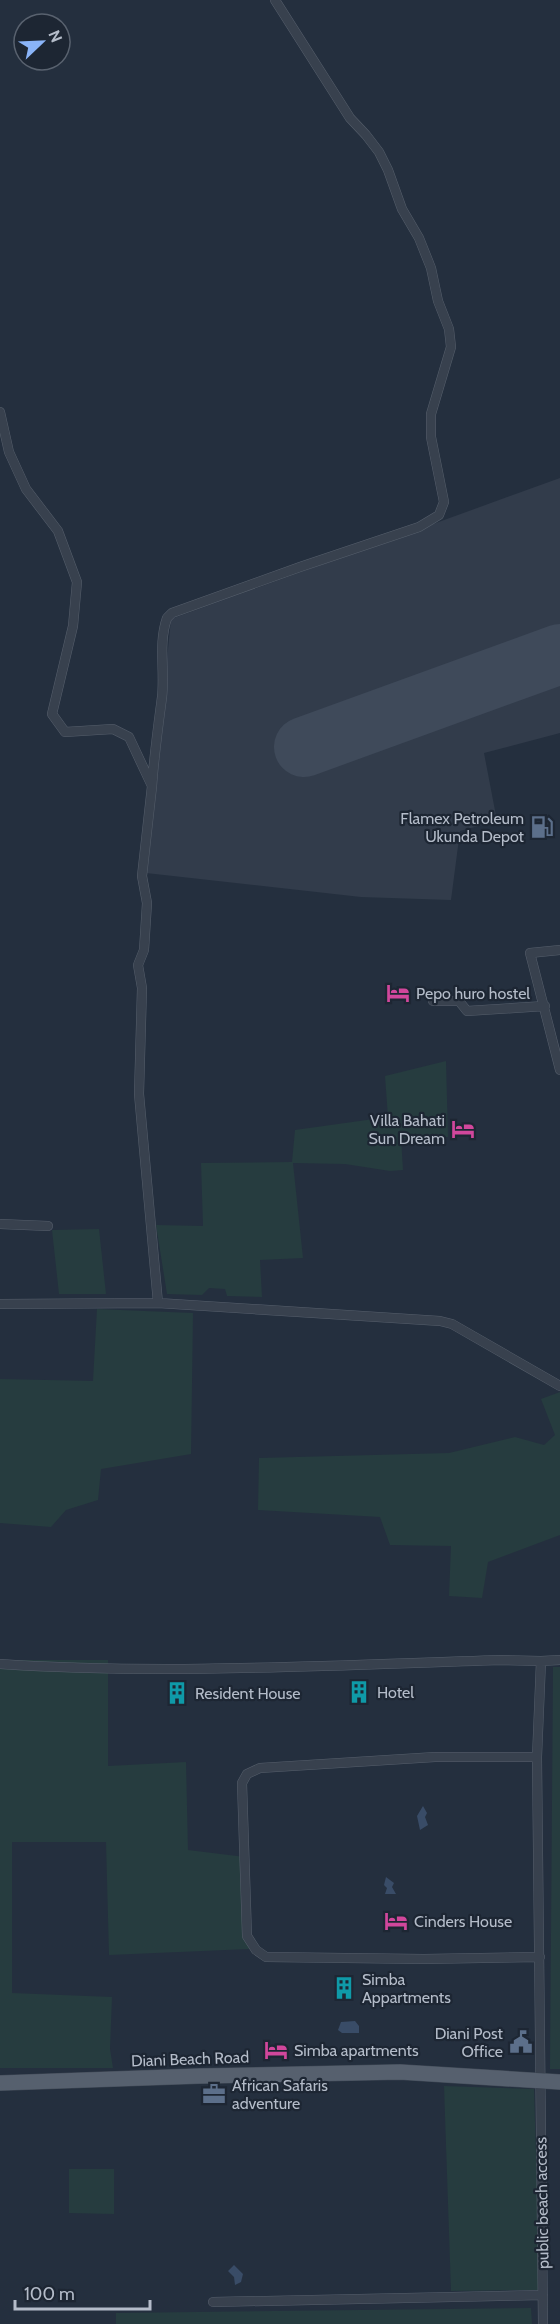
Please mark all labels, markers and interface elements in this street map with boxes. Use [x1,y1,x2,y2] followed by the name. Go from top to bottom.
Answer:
[12,12,72,72] north arrow
[44,27,66,45] text: N
[400,809,525,846] place label: Flamex Petroleum Ukunda Depot
[529,814,555,840] fuel station icon: Flamex Petroleum Ukunda Depot
[385,980,411,1006] hotel icon: Pepo huro hostel
[416,984,530,1003] place label: Pepo huro hostel
[369,1111,445,1148] place label: Villa Bahati Sun Dream
[450,1116,476,1142] hotel icon: Villa Bahati Sun Dream
[346,1679,372,1705] building icon: Hotel
[164,1680,190,1706] building icon: Resident House
[377,1683,414,1702] place label: Hotel
[195,1684,301,1703] place label: Resident House
[383,1908,409,1934] hotel icon: Cinders House
[414,1912,512,1931] place label: Cinders House
[362,1970,451,2007] place label: Simba Appartments
[331,1975,357,2001] building icon: Simba Appartments
[435,2024,504,2061] place label: Diani Post Office
[508,2029,534,2055] public building icon: Diani Post Office
[263,2037,289,2063] hotel icon: Simba apartments
[294,2041,419,2060] place label: Simba apartments
[131,2047,249,2071] street label: Diani Beach Road
[232,2076,328,2113] place label: African Safaris adventure
[201,2081,227,2107] office icon: African Safaris adventure
[531,2137,553,2269] street label: public beach access
[15,2273,150,2311] scale bar
[24,2283,75,2305] text: 100 m

